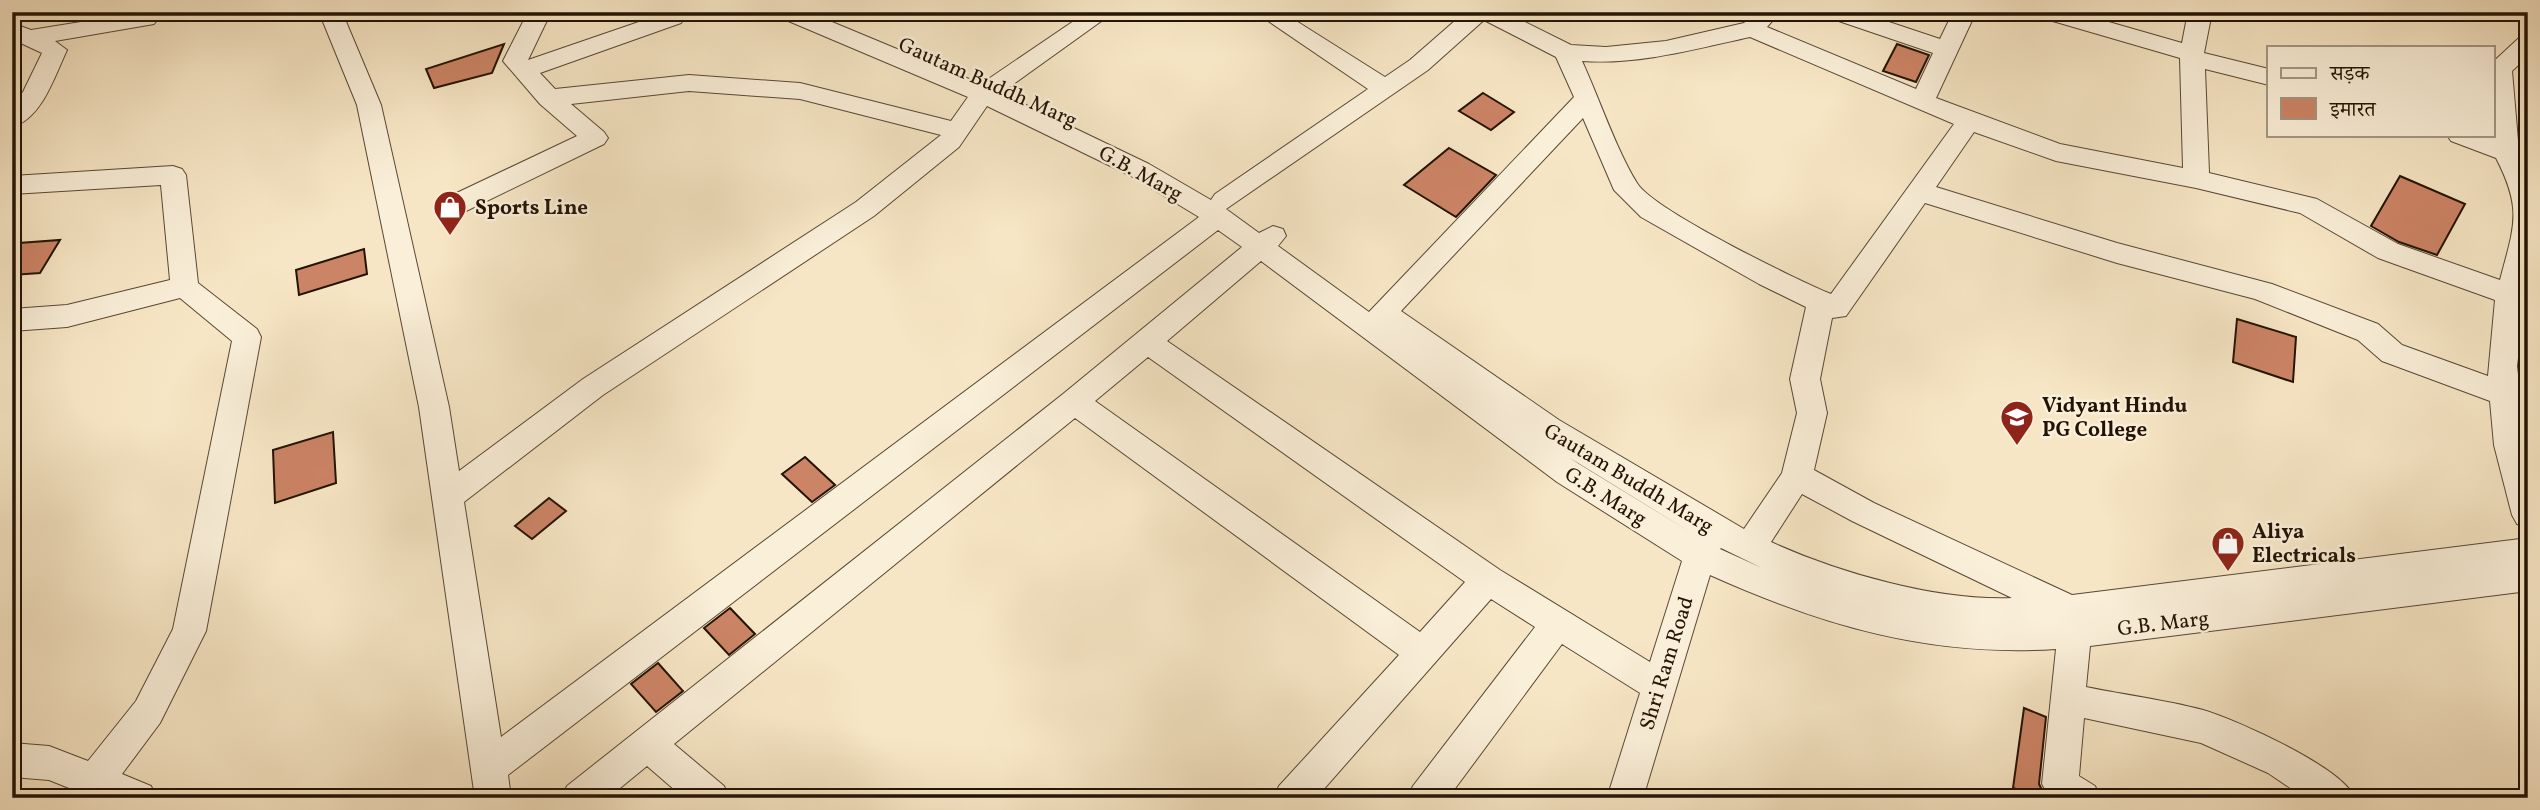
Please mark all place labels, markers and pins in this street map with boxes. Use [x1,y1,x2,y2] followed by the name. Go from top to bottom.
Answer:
[431,188,469,237] shop icon: Sports Line
[475,194,588,223] place label: Sports Line
[2042,392,2187,445] place label: Vidyant Hindu PG College
[1998,398,2036,447] school or university icon: Vidyant Hindu PG College
[2252,518,2356,571] place label: Aliya Electricals
[2209,524,2247,573] shop icon: Aliya Electricals

